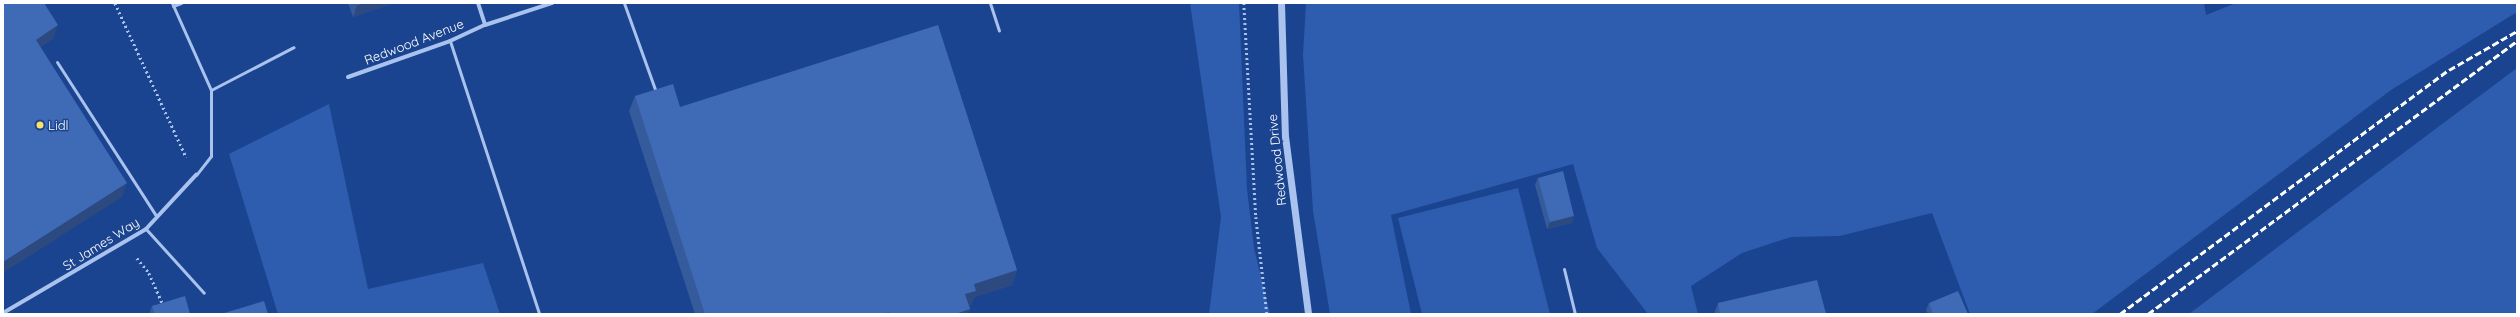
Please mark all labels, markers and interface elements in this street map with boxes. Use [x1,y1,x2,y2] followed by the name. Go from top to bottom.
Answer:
[362,16,466,68] street label: Redwood Avenue
[1264,113,1290,207] street label: Redwood Drive
[48,117,69,133] place label: Lidl
[35,120,45,130] marker: Lidl
[60,214,142,274] street label: St James Way

